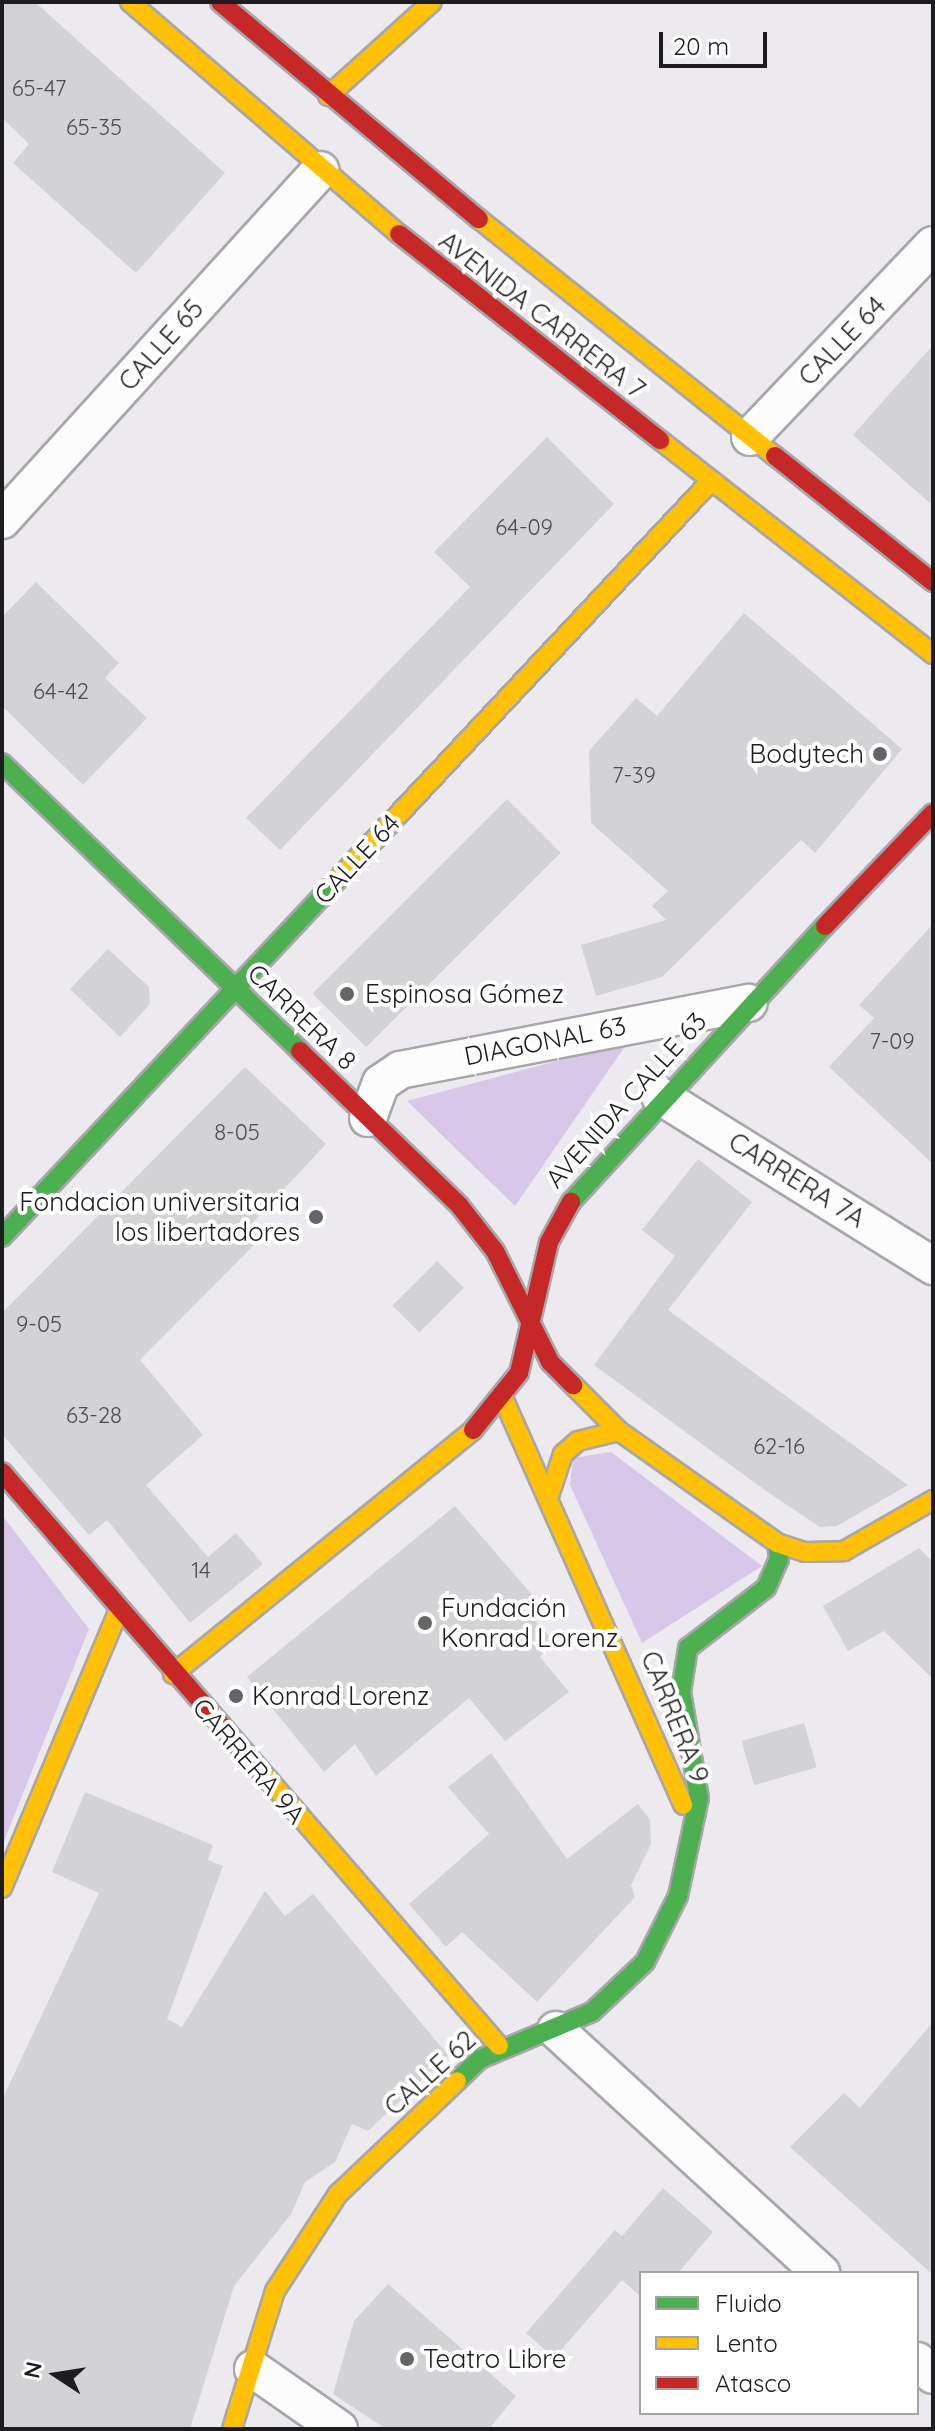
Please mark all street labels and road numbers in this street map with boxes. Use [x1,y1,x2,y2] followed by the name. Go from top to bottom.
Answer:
[433,225,651,405] street label: AVENIDA CARRERA 7
[792,290,892,392] street label: CALLE 64
[112,293,210,397] street label: CALLE 65
[308,808,406,910] street label: CALLE 64
[241,958,363,1076] street label: CARRERA 8
[539,1006,713,1194] street label: AVENIDA CALLE 63
[461,1010,629,1072] street label: DIAGONAL 63
[723,1126,871,1234] street label: CARRERA 7A
[634,1647,716,1787] street label: CARRERA 9
[186,1692,312,1830] street label: CARRERA 9A
[378,2024,482,2122] street label: CALLE 62

